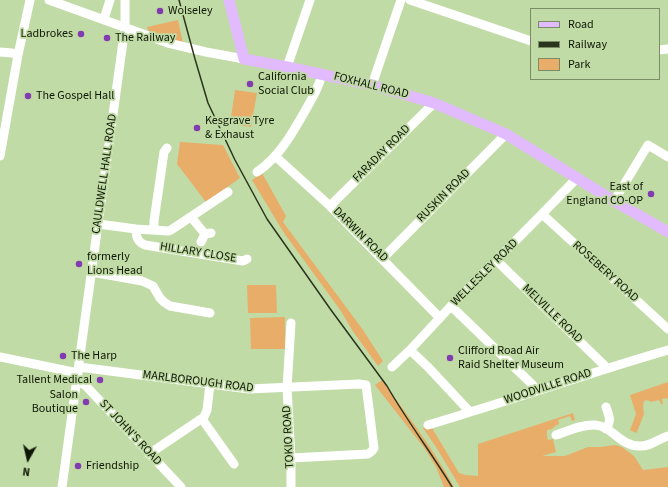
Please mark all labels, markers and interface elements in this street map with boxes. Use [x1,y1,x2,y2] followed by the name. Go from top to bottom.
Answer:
[168,4,213,18] place label: Wolseley
[155,6,165,16] marker: Wolseley
[530,8,660,80] legend
[568,16,594,33] text: Road
[21,27,73,41] place label: Ladbrokes
[76,29,86,39] marker: Ladbrokes
[115,31,175,45] place label: The Railway
[102,33,112,43] marker: The Railway
[568,36,607,53] text: Railway
[568,56,590,73] text: Park
[258,70,314,98] place label: California Social Club
[332,70,410,102] street label: FOXHALL ROAD
[245,79,255,89] marker: California Social Club
[36,89,114,103] place label: The Gospel Hall
[23,91,33,101] marker: The Gospel Hall
[89,113,121,235] street label: CAULDWELL HALL ROAD
[205,114,274,142] place label: Kesgrave Tyre & Exhaust
[350,122,414,186] street label: FARADAY ROAD
[192,123,202,133] marker: Kesgrave Tyre & Exhaust
[414,166,474,226] street label: RUSKIN ROAD
[566,180,643,208] place label: East of England CO-OP
[646,189,656,199] marker: East of England CO-OP
[329,204,391,266] street label: DARWIN ROAD
[448,236,522,310] street label: WELLESLEY ROAD
[569,238,641,306] street label: ROSEBERY ROAD
[159,240,237,266] street label: HILLARY CLOSE
[87,250,143,278] place label: formerly Lions Head
[74,259,84,269] marker: formerly Lions Head
[519,282,585,346] street label: MELVILLE ROAD
[458,344,564,372] place label: Clifford Road Air Raid Shelter Museum
[71,349,117,363] place label: The Harp
[58,351,68,361] marker: The Harp
[445,353,455,363] marker: Clifford Road Air Raid Shelter Museum
[503,366,593,408] street label: WOODVILLE ROAD
[142,368,254,396] street label: MARLBOROUGH ROAD
[17,373,92,387] place label: Tallent Medical
[95,375,105,385] marker: Tallent Medical
[32,388,78,416] place label: Salon Boutique
[81,397,91,407] marker: Salon Boutique
[96,397,164,469] street label: ST JOHN'S ROAD
[280,405,298,469] street label: TOKIO ROAD
[8,439,48,479] north arrow
[86,459,139,473] place label: Friendship
[73,461,83,471] marker: Friendship
[22,463,31,479] text: N

